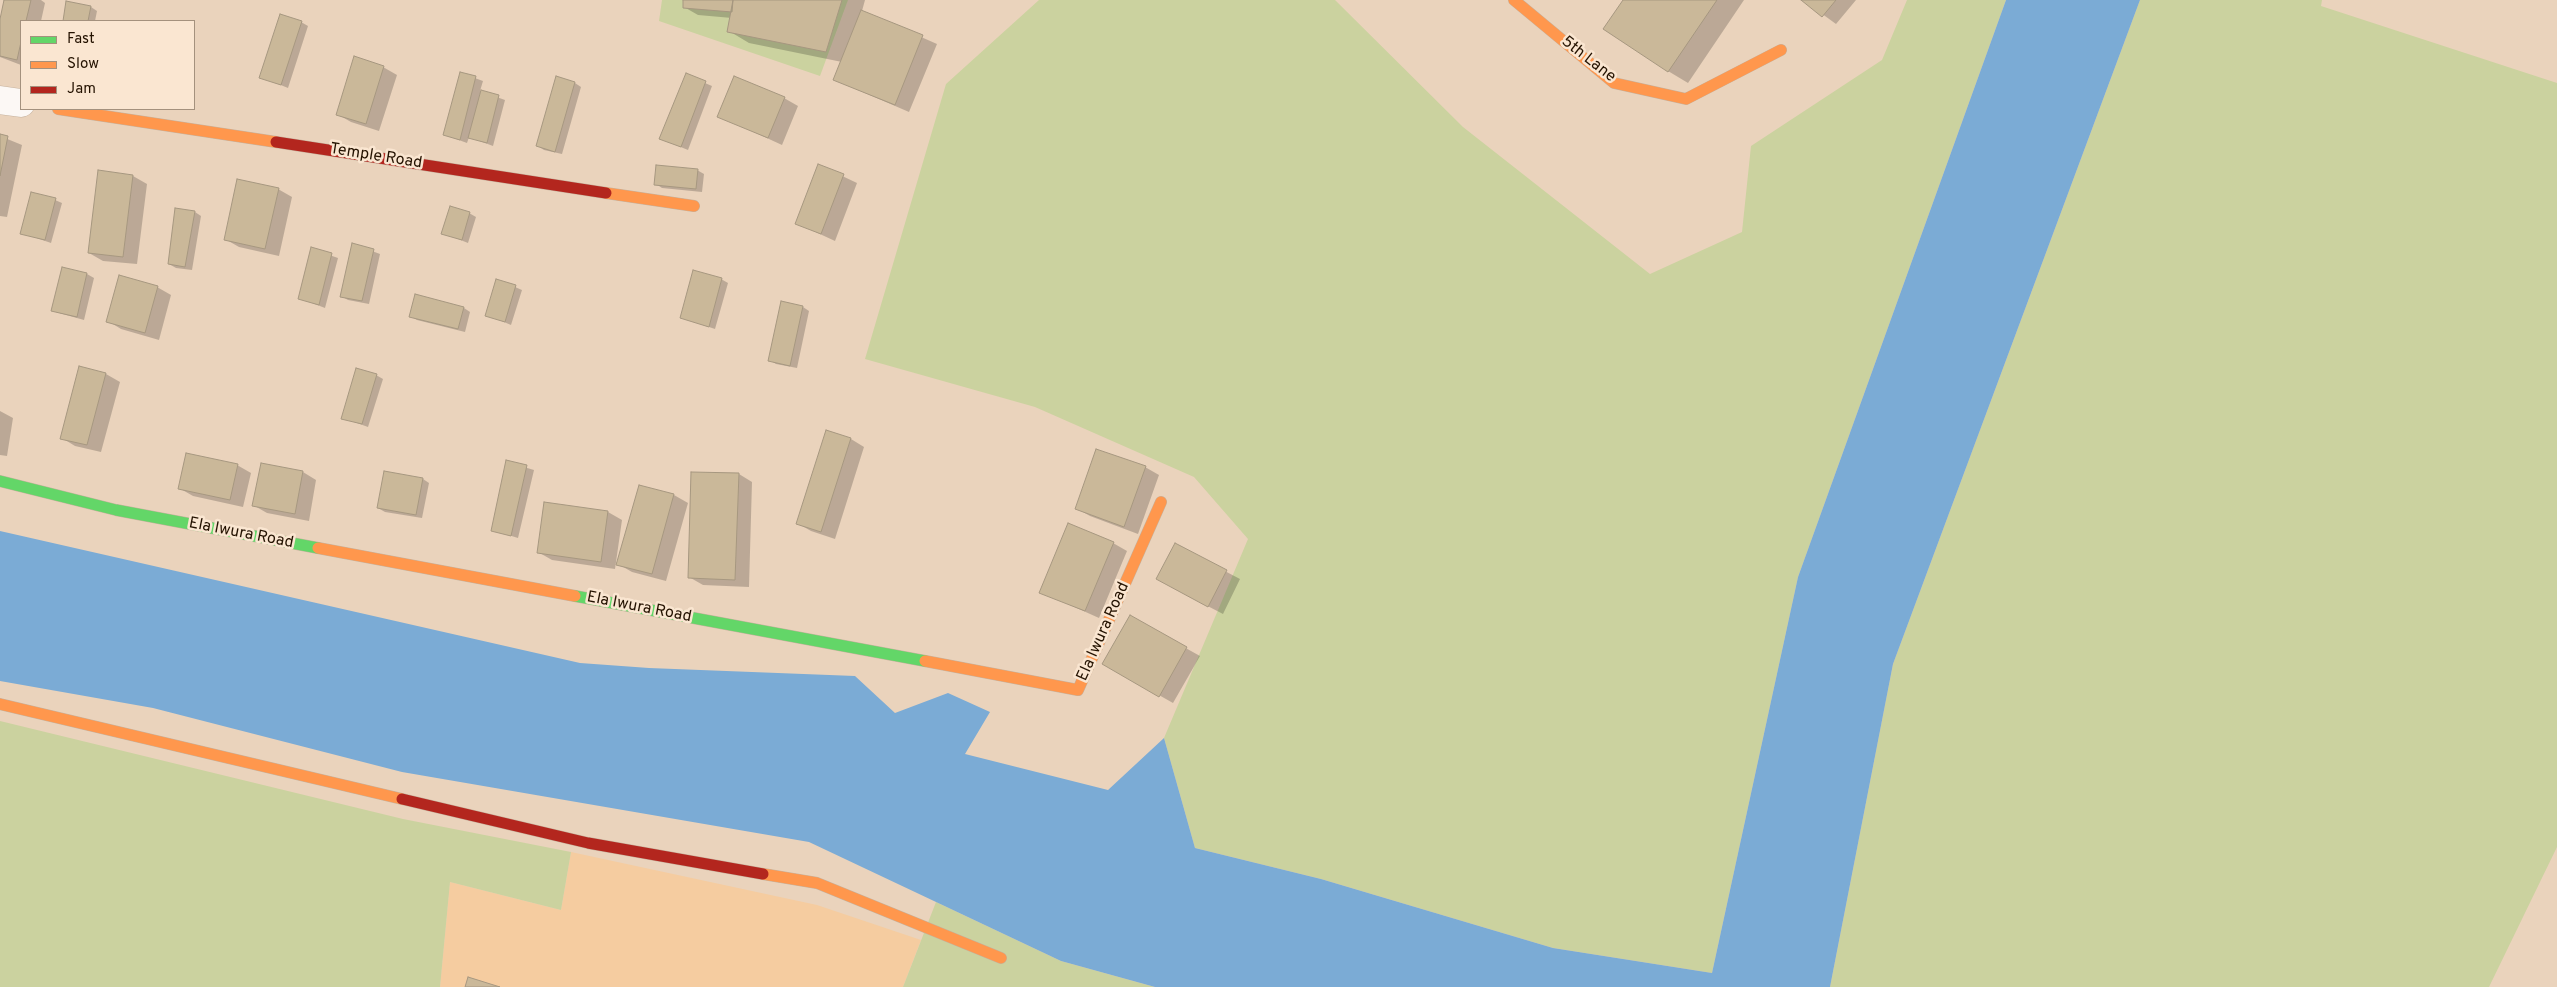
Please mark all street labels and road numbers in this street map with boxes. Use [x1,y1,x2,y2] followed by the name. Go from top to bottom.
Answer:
[1557,33,1619,87] street label: 5th Lane
[329,140,423,174] street label: Temple Road
[187,514,295,554] street label: Ela Iwura Road
[1074,580,1134,684] street label: Ela Iwura Road
[585,588,693,628] street label: Ela Iwura Road

